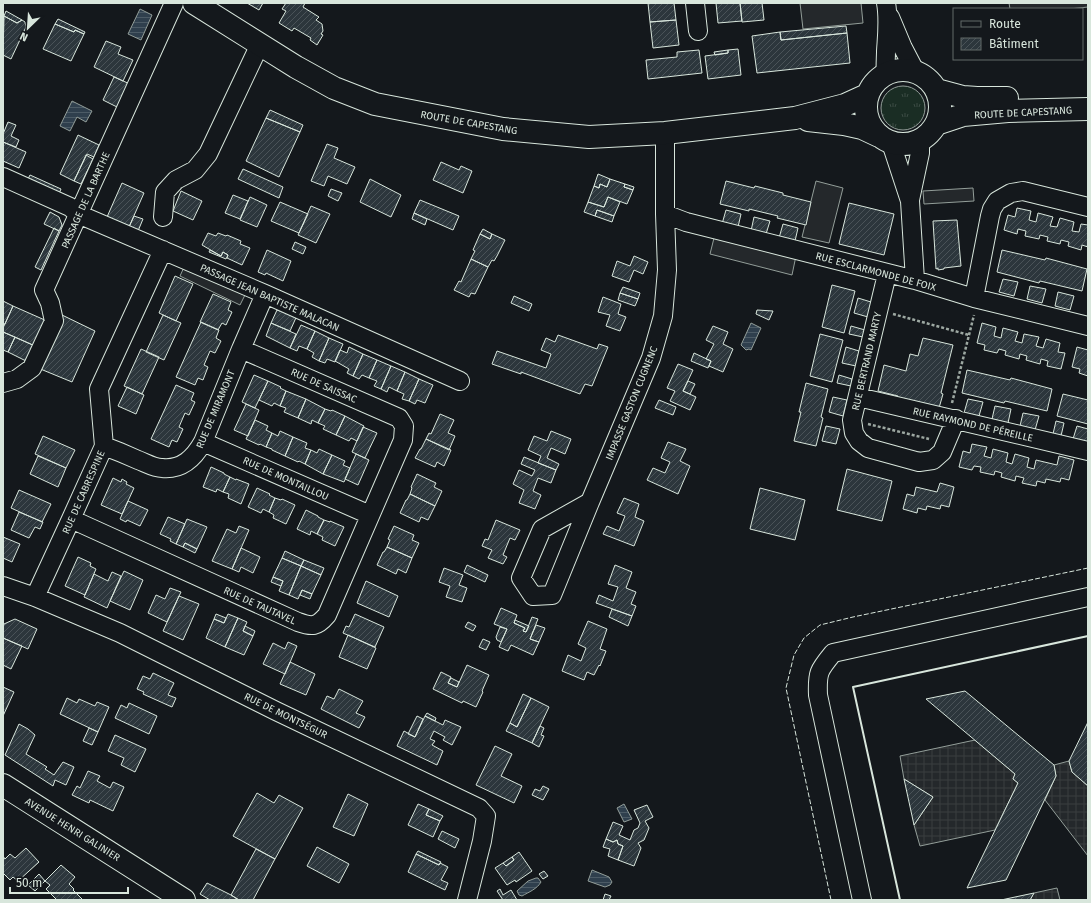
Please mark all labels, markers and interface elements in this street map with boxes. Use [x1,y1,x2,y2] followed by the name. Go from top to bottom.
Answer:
[8,8,48,48] north arrow
[953,8,1083,60] legend
[989,17,1021,31] text: Route
[18,29,30,44] text: N
[989,37,1039,51] text: Bâtiment
[974,104,1072,122] street label: ROUTE DE CAPESTANG
[419,109,518,137] street label: ROUTE DE CAPESTANG
[59,150,113,251] street label: PASSAGE DE LA BARTHE
[814,250,938,294] street label: RUE ESCLARMONDE DE FOIX
[198,262,341,334] street label: PASSAGE JEAN BAPTISTE MALACAN
[850,310,884,412] street label: RUE BERTRAND MARTY
[604,344,660,462] street label: IMPASSE GASTON CUGNENC
[289,366,359,406] street label: RUE DE SAISSAC
[194,368,238,450] street label: RUE DE MIRAMONT
[911,403,1035,445] street label: RUE RAYMOND DE PÉREILLE
[60,449,108,536] street label: RUE DE CABRESPINE
[241,455,330,503] street label: RUE DE MONTAILLOU
[221,585,298,627] street label: RUE DE TAUTAVEL
[242,689,330,741] street label: RUE DE MONTSÉGUR
[23,796,122,864] street label: AVENUE HENRI GALINIER
[10,869,128,895] scale bar
[16,876,42,890] text: 50 m

